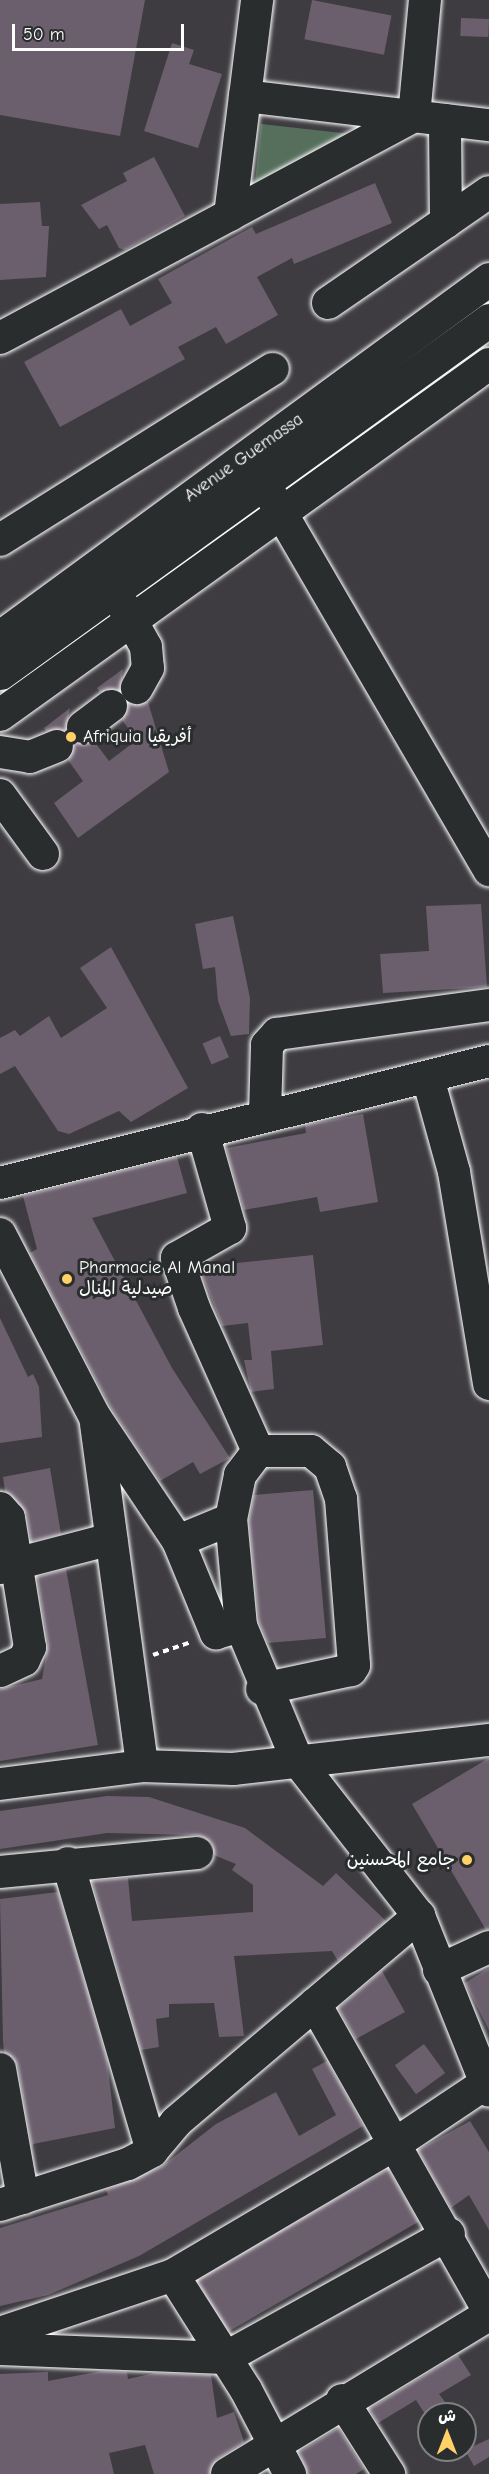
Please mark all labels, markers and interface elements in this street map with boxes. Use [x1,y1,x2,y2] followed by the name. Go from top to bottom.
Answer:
[15,12,188,50] scale bar
[23,24,65,45] text: 50 m
[180,409,308,507] street label: Avenue Guemassa
[83,726,191,748] place label: Afriquia أفريقيا
[64,730,78,744] marker: Afriquia أفريقيا
[79,1258,235,1300] place label: Pharmacie Al Manal صيدلية المنال
[60,1272,74,1286] marker: Pharmacie Al Manal صيدلية المنال
[347,1849,455,1871] place label: جامع المحسنين
[460,1853,474,1867] marker: جامع المحسنين
[417,2402,477,2462] north arrow
[438,2407,456,2425] text: ش

